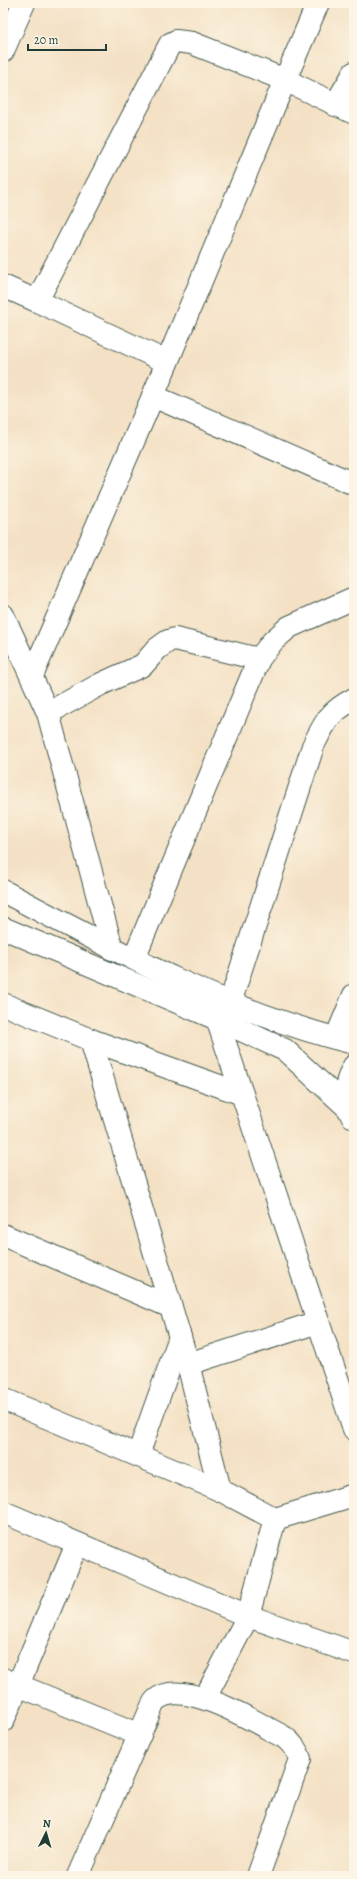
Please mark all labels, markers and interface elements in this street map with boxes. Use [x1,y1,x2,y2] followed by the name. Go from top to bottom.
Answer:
[28,26,106,52] scale bar
[34,32,58,48] text: 20 m
[26,1813,66,1853] north arrow
[42,1816,51,1831] text: N

